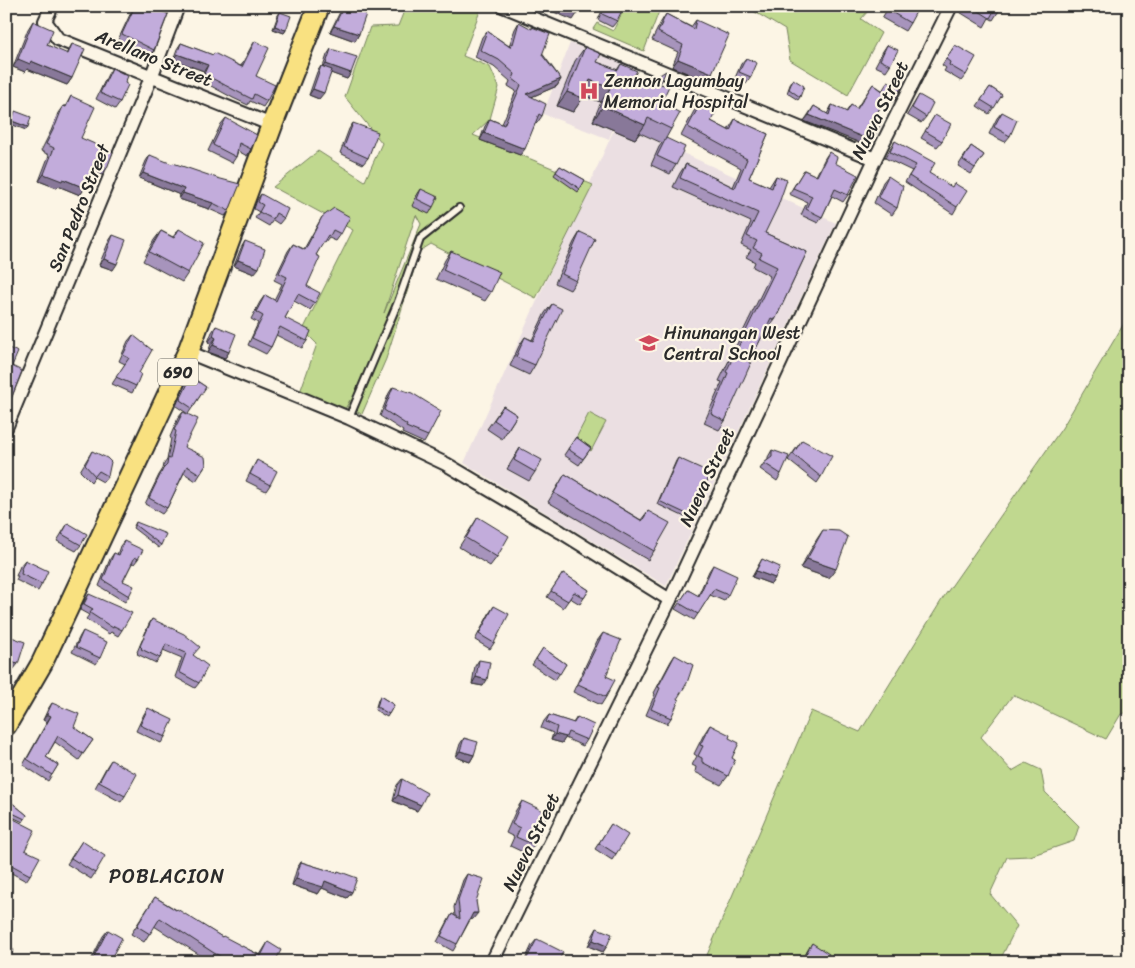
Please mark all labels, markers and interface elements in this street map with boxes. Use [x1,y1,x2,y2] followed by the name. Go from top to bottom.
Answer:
[90,20,218,96] street label: Arellano Street
[842,55,918,165] street label: Nueva Street
[604,65,749,118] place label: Zennon Lagumbay Memorial Hospital
[578,80,600,102] hospital icon: Zennon Lagumbay Memorial Hospital
[39,138,120,277] street label: San Pedro Street
[664,317,801,370] place label: Hinunangan West Central School
[638,332,660,354] school or university icon: Hinunangan West Central School
[158,358,198,386] road number: 690
[670,422,744,532] street label: Nueva Street
[493,787,569,897] street label: Nueva Street
[109,859,225,894] district label: POBLACION

